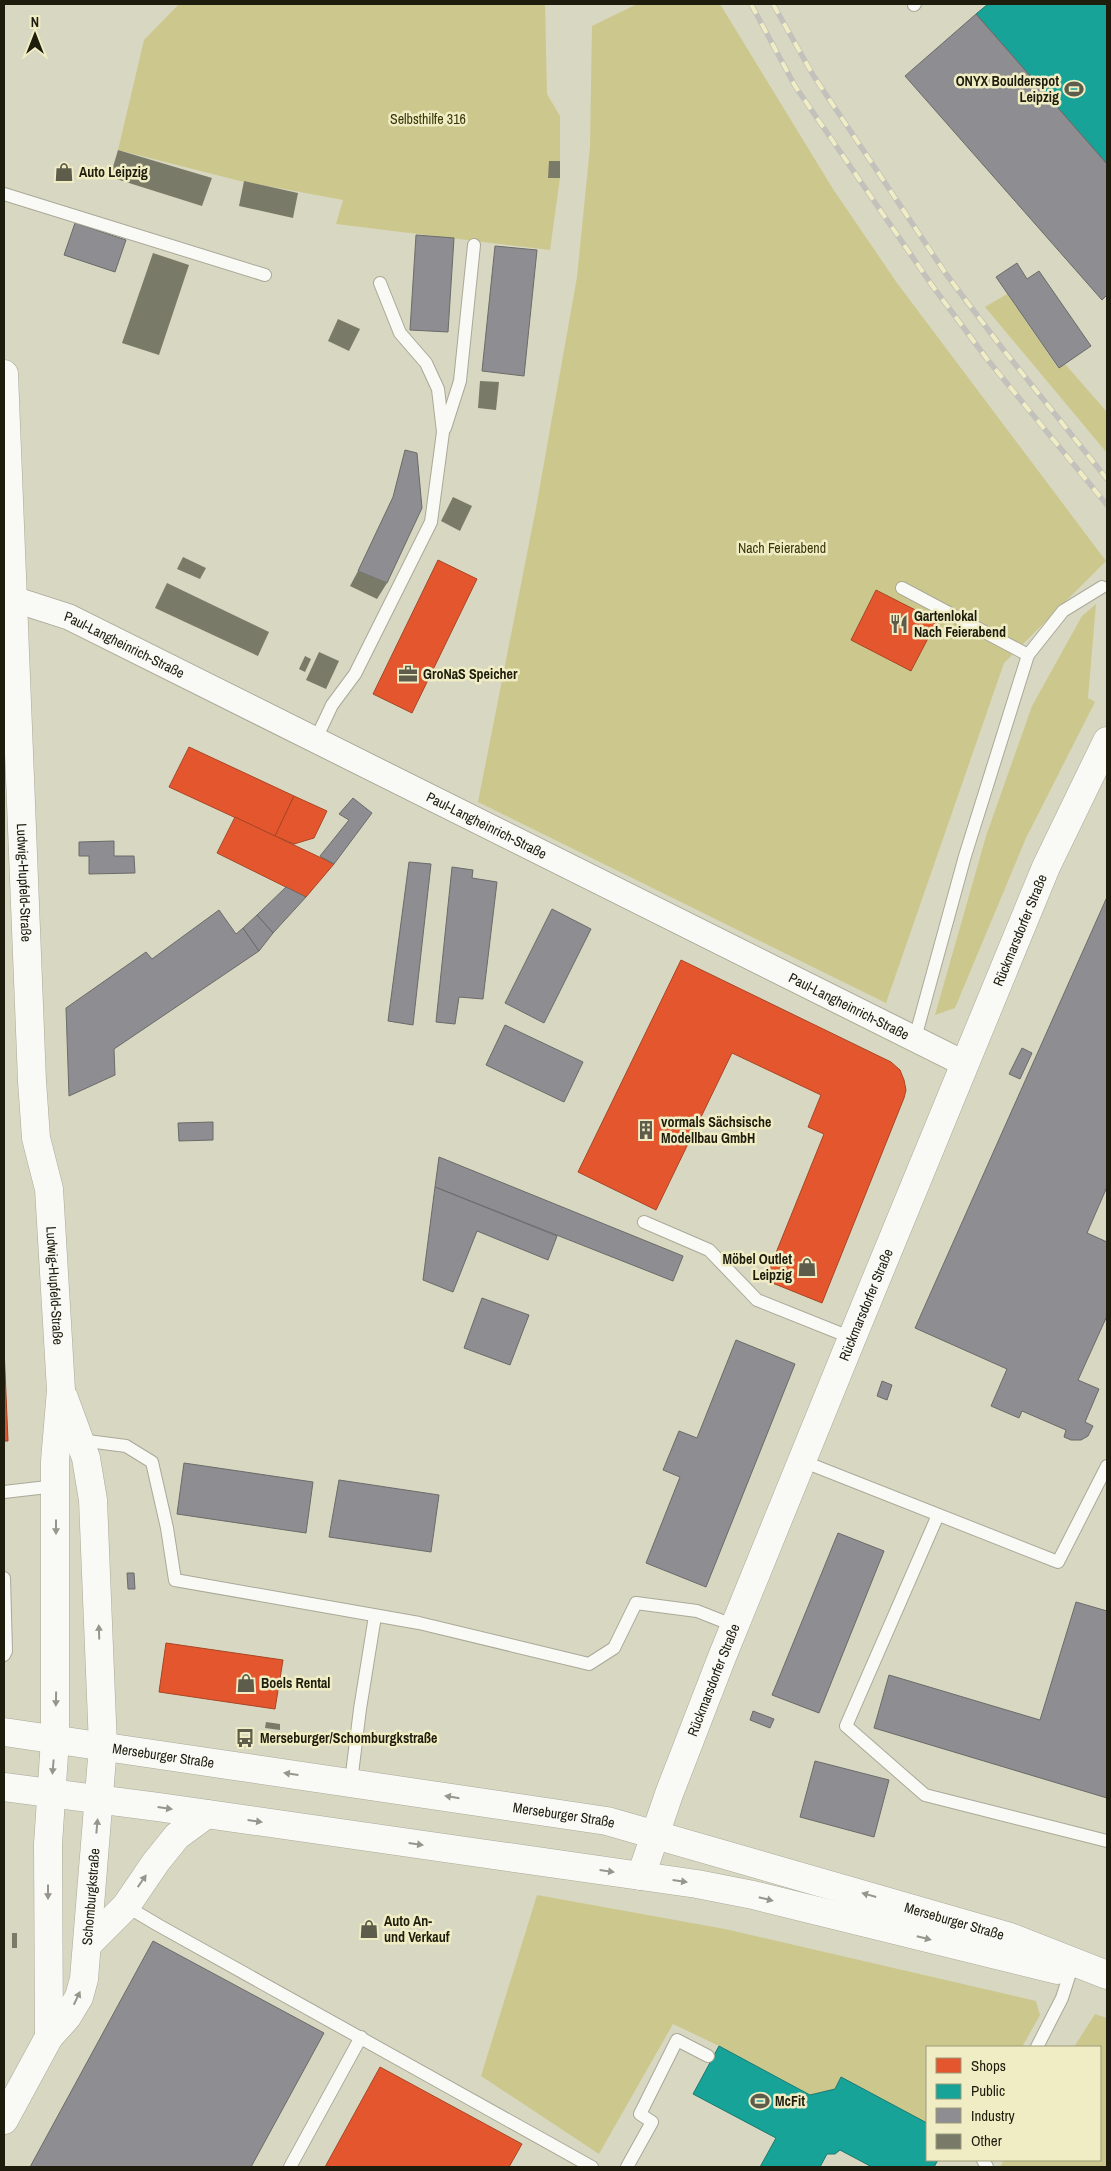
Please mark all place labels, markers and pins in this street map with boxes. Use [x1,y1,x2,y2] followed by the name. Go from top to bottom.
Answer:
[956,72,1059,106] place label: ONYX Boulderspot Leipzig
[1063,78,1085,100] sports icon: ONYX Boulderspot Leipzig
[53,161,75,183] shop icon: Auto Leipzig
[79,163,148,181] place label: Auto Leipzig
[914,607,1006,641] place label: Gartenlokal Nach Feierabend
[888,613,910,635] restaurant icon: Gartenlokal Nach Feierabend
[397,663,419,685] office icon: GroNaS Speicher
[423,665,518,683] place label: GroNaS Speicher
[661,1113,771,1147] place label: vormals Sächsische Modellbau GmbH
[635,1119,657,1141] building icon: vormals Sächsische Modellbau GmbH
[722,1250,792,1284] place label: Möbel Outlet Leipzig
[796,1256,818,1278] shop icon: Möbel Outlet Leipzig
[235,1672,257,1694] shop icon: Boels Rental
[261,1674,331,1692] place label: Boels Rental
[234,1727,256,1749] bus stop icon: Merseburger/Schomburgkstraße
[260,1729,437,1747] place label: Merseburger/Schomburgkstraße
[384,1912,450,1946] place label: Auto An- und Verkauf
[358,1918,380,1940] shop icon: Auto An- und Verkauf
[749,2090,771,2112] sports icon: McFit
[775,2092,805,2110] place label: McFit

